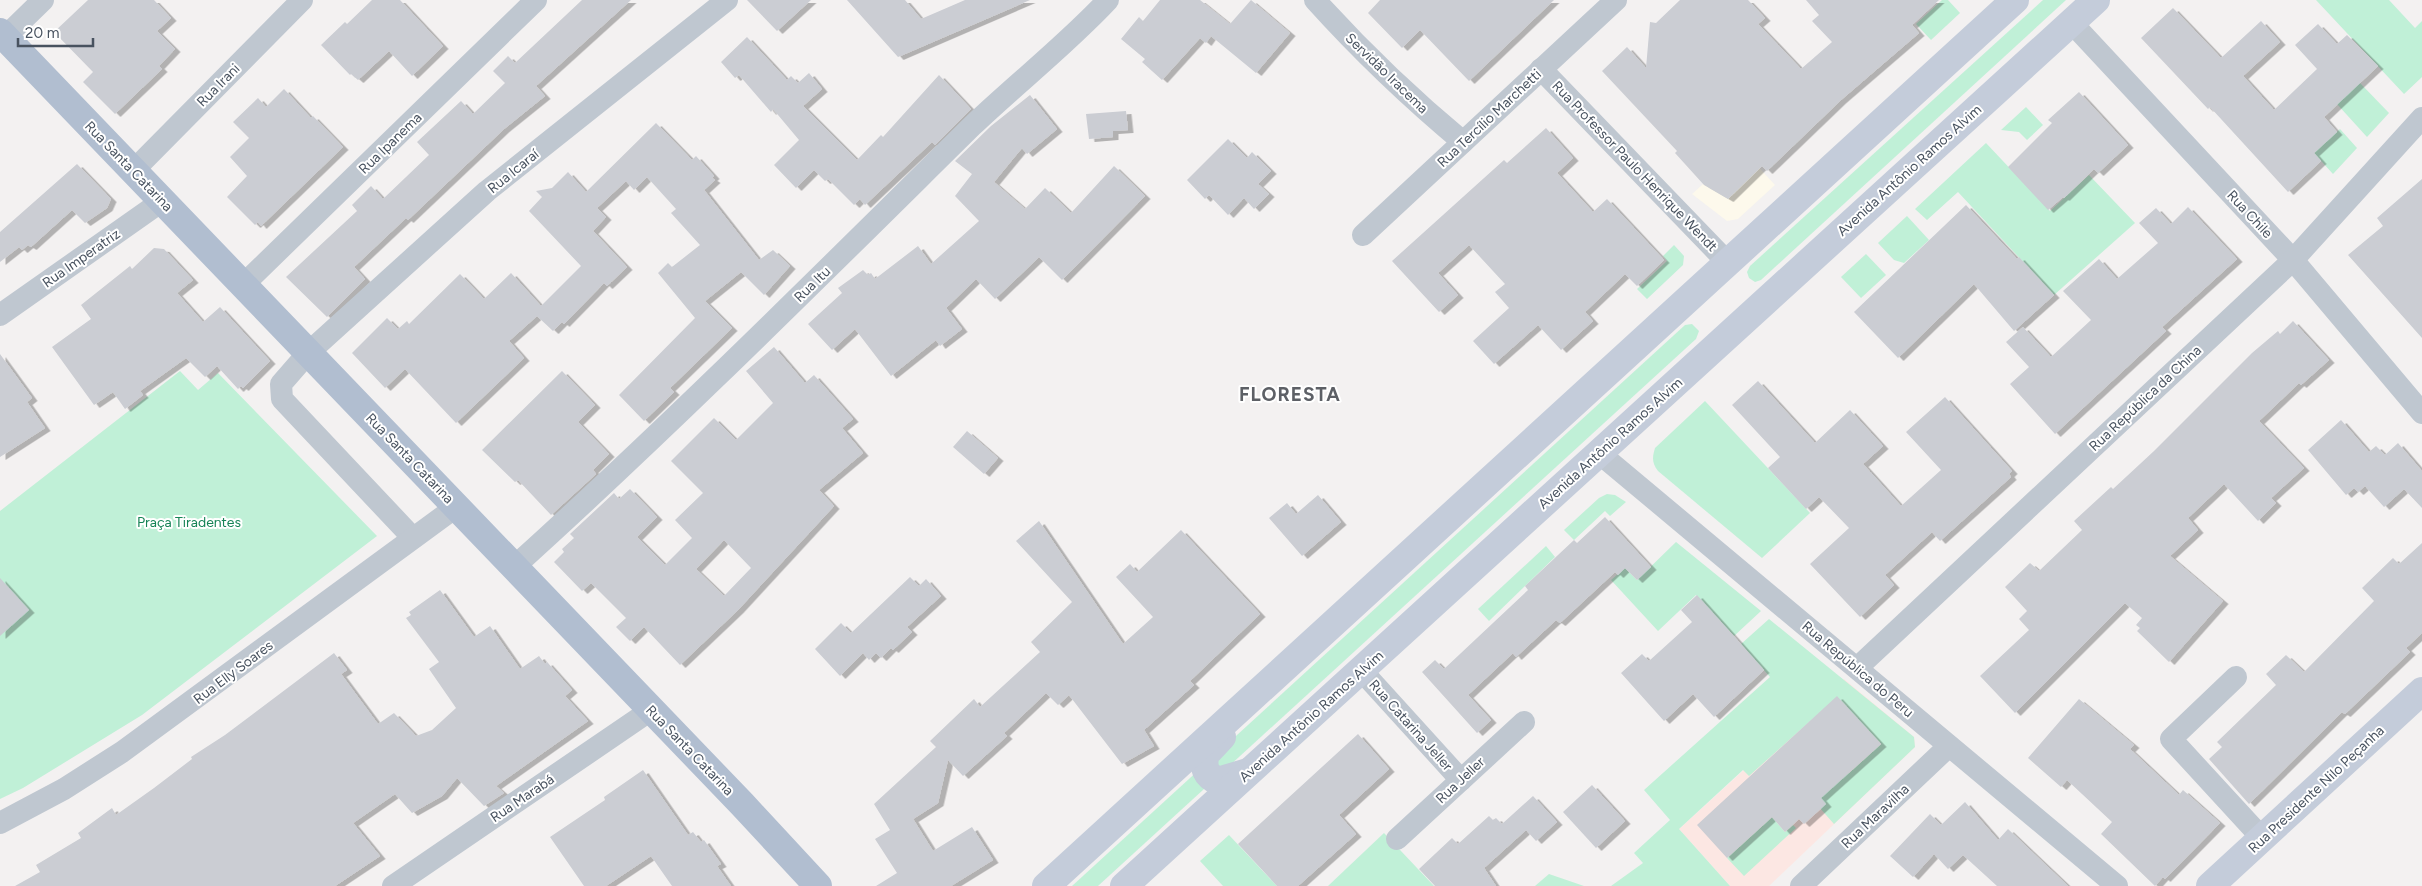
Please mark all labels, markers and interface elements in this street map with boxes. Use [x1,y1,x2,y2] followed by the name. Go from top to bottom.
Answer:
[18,15,92,47] scale bar
[25,24,59,42] text: 20 m
[1342,30,1432,117] street label: Servidão Iracema
[193,60,243,110] street label: Rua Irani
[1434,66,1545,171] street label: Rua Tercílio Marchetti
[1548,78,1721,255] street label: Rua Professor Paulo Henrique Wendt
[1834,101,1985,240] street label: Avenida Antônio Ramos Alvim
[355,109,425,178] street label: Rua Ipanema
[81,118,176,215] street label: Rua Santa Catarina
[484,145,543,197] street label: Rua Icaraí
[2223,187,2276,242] street label: Rua Chile
[39,225,123,291] street label: Rua Imperatriz
[791,263,834,306] street label: Rua Itu
[2086,342,2205,455] street label: Rua República da China
[1535,374,1686,513] street label: Avenida Antônio Ramos Alvim
[1239,383,1341,406] district label: FLORESTA
[362,410,457,507] street label: Rua Santa Catarina
[137,514,241,531] park label: Praça Tiradentes
[1798,618,1917,721] street label: Rua República do Peru
[190,637,276,708] street label: Rua Elly Soares
[1236,647,1387,786] street label: Avenida Antônio Ramos Alvim
[1365,676,1456,775] street label: Rua Catarina Jeller
[642,702,737,799] street label: Rua Santa Catarina
[2245,722,2388,857] street label: Rua Presidente Nilo Peçanha
[1432,753,1488,807] street label: Rua Jeller
[487,771,557,826] street label: Rua Marabá
[1838,781,1913,852] street label: Rua Maravilha

